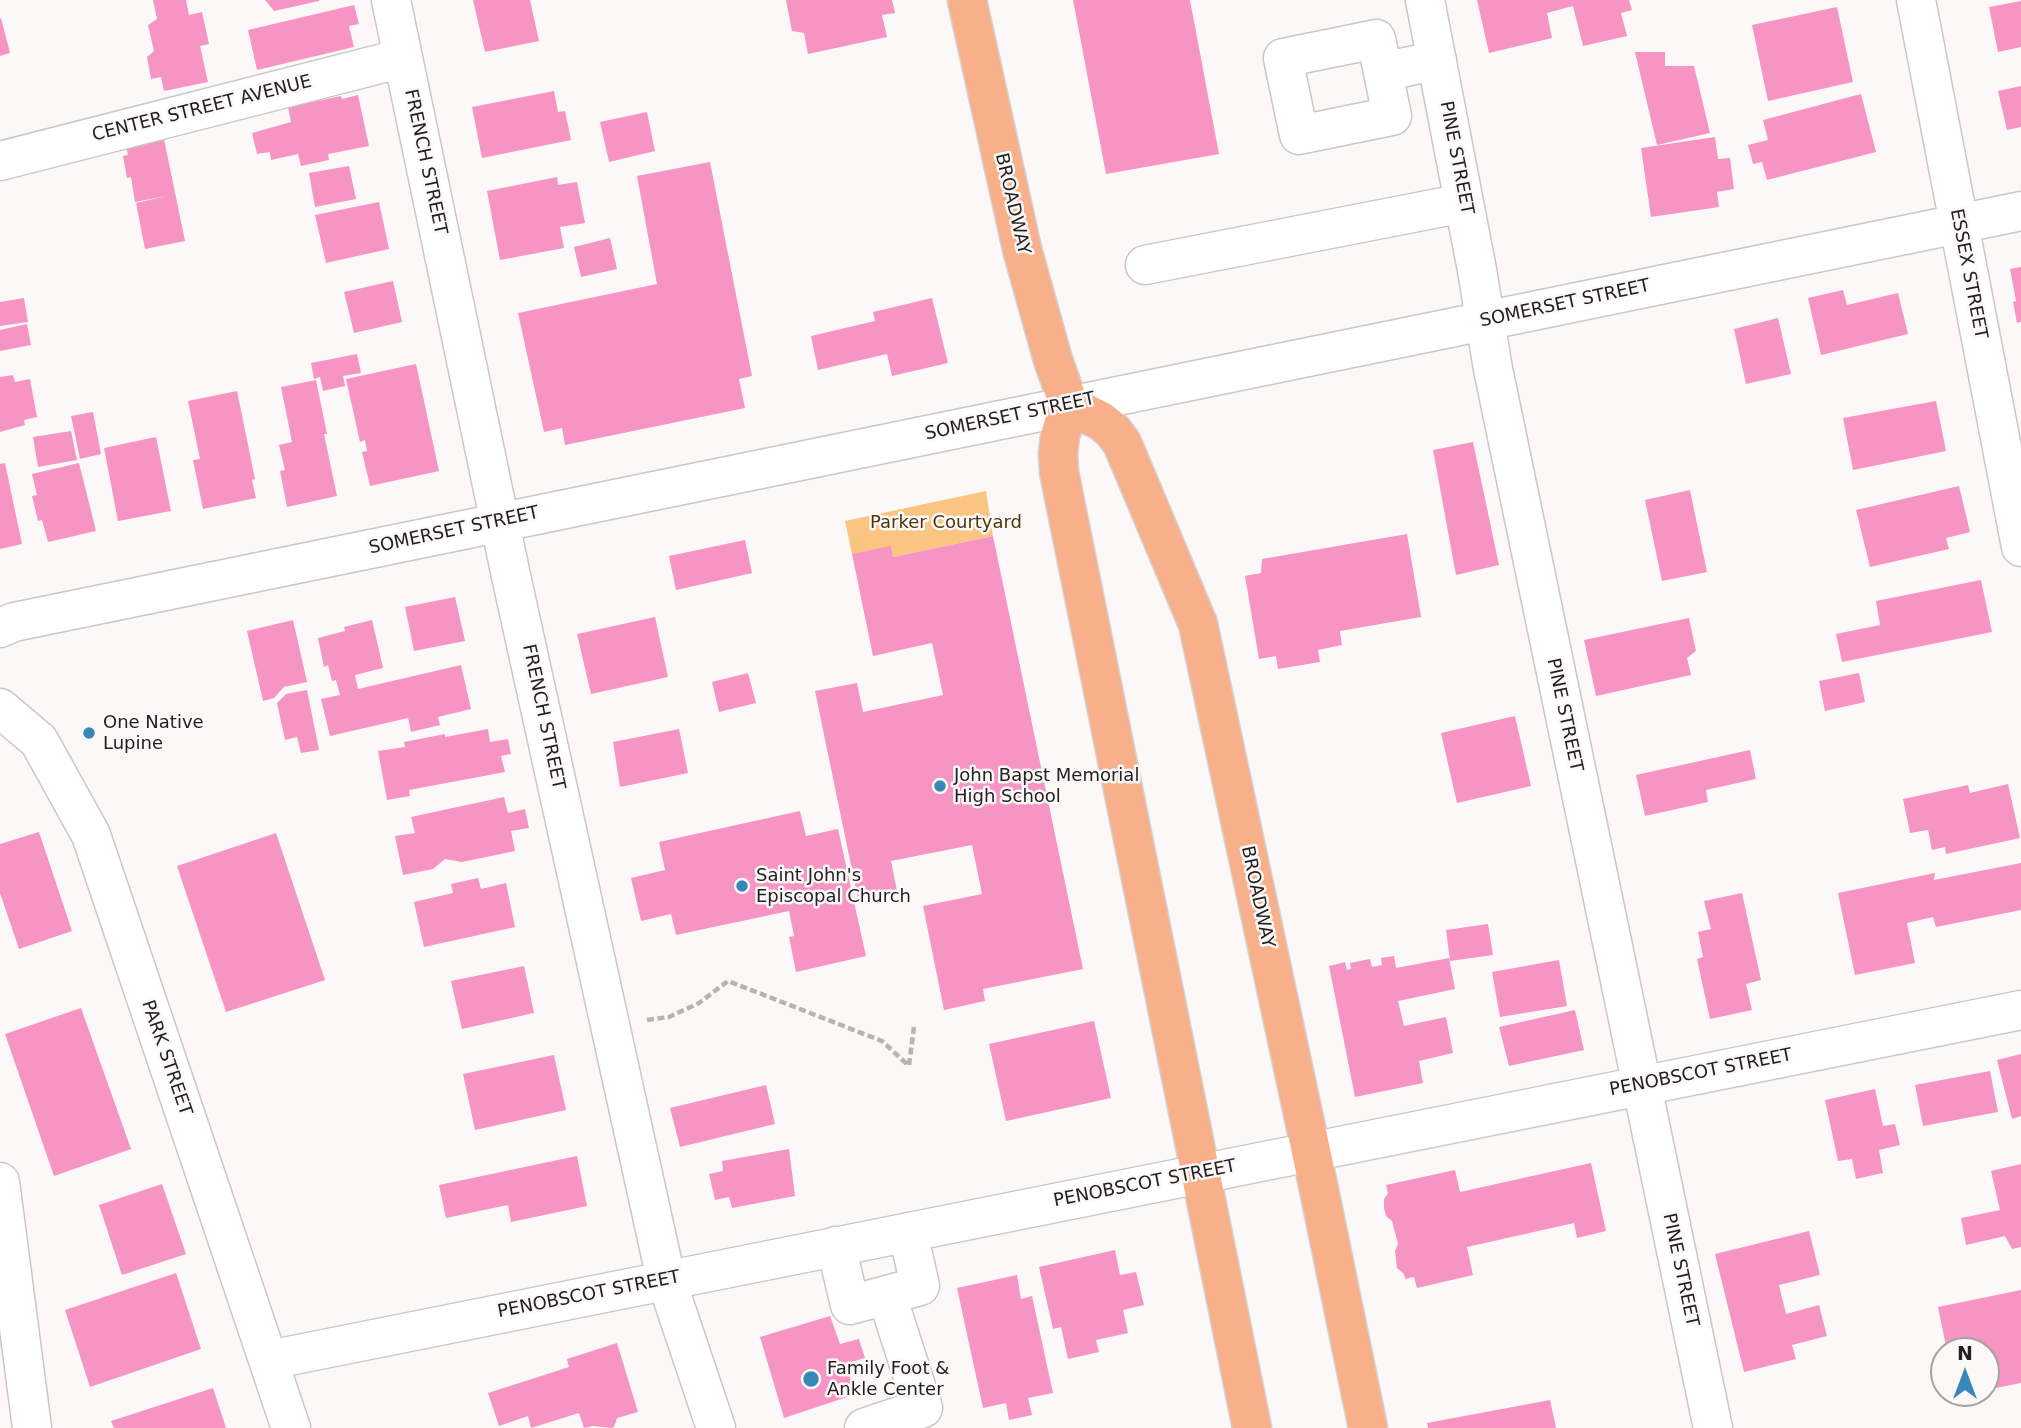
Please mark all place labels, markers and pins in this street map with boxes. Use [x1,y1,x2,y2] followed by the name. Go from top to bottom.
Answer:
[103,712,204,754] place label: One Native Lupine
[81,725,97,741] marker: One Native Lupine
[954,765,1139,808] place label: John Bapst Memorial High School
[932,778,948,794] marker: John Bapst Memorial High School
[756,865,911,908] place label: Saint John's Episcopal Church
[734,878,750,894] marker: Saint John's Episcopal Church
[827,1358,949,1400] place label: Family Foot & Ankle Center
[801,1369,821,1389] marker: Family Foot & Ankle Center

